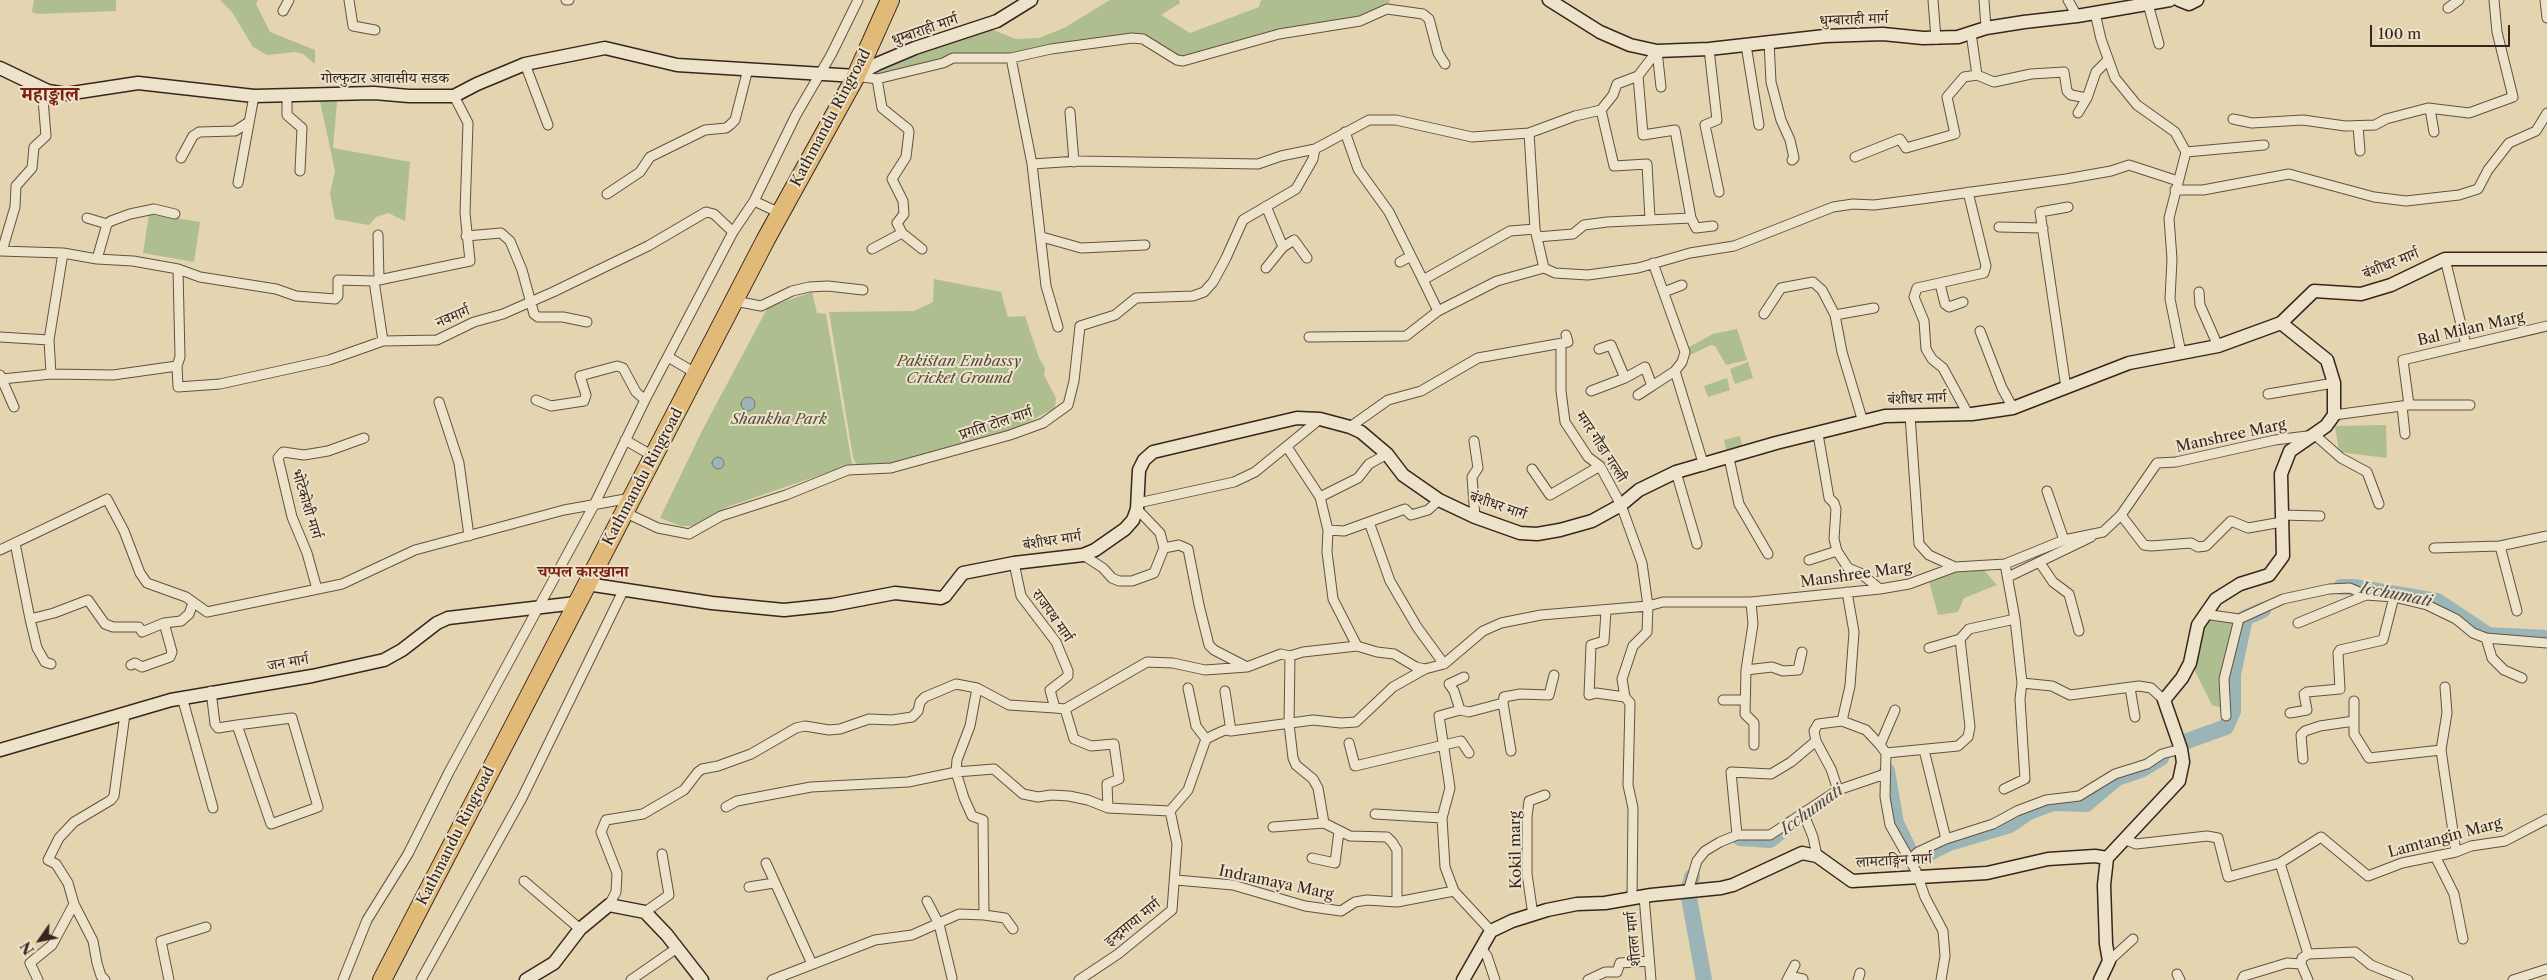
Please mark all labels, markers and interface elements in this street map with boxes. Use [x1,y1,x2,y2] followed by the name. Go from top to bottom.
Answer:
[890,10,960,50] street label: धुम्बाराही मार्ग
[1819,10,1889,30] street label: धुम्बाराही मार्ग
[2372,15,2512,47] scale bar
[2378,24,2421,43] text: 100 m
[787,46,875,190] street label: Kathmandu Ringroad
[321,70,449,88] street label: गोल्फुटार आवासीय सडक
[21,83,79,107] district label: महाङ्काल
[2360,245,2422,283] street label: बंशीधर मार्ग
[433,302,473,332] street label: नवमार्ग
[2416,308,2526,350] street label: Bal Milan Marg
[897,353,1021,388] park label: Pakistan Embassy Cricket Ground
[1887,389,1947,409] street label: बंशीधर मार्ग
[957,404,1035,444] street label: प्रगति टोल मार्ग
[599,405,687,549] street label: Kathmandu Ringroad
[1571,408,1631,486] street label: मगर गौडा गल्ली
[731,411,827,429] park label: Shankha Park
[2174,416,2288,456] street label: Manshree Marg
[287,467,325,541] street label: भोटेकोशी मार्ग
[1467,488,1529,524] street label: बंशीधर मार्ग
[1022,528,1082,554] street label: बंशीधर मार्ग
[1799,558,1913,592] street label: Manshree Marg
[538,562,628,582] district label: चप्पल कारखाना
[2358,579,2434,611] water label: Icchumati
[1027,586,1077,646] street label: राजपथ मार्ग
[266,651,310,675] street label: जन मार्ग
[413,764,499,908] street label: Kathmandu Ringroad
[1777,781,1847,839] water label: Icchumati
[1506,811,1526,889] street label: Kokil marg
[2386,814,2504,862] street label: Lamtangin Marg
[1856,850,1932,872] street label: लामटाङ्गिन मार्ग
[1217,862,1335,904] street label: Indramaya Marg
[1102,895,1164,951] street label: इन्द्रमाया मार्ग
[1623,911,1645,967] street label: शीतल मार्ग
[15,915,65,965] north arrow
[17,938,38,958] text: N

